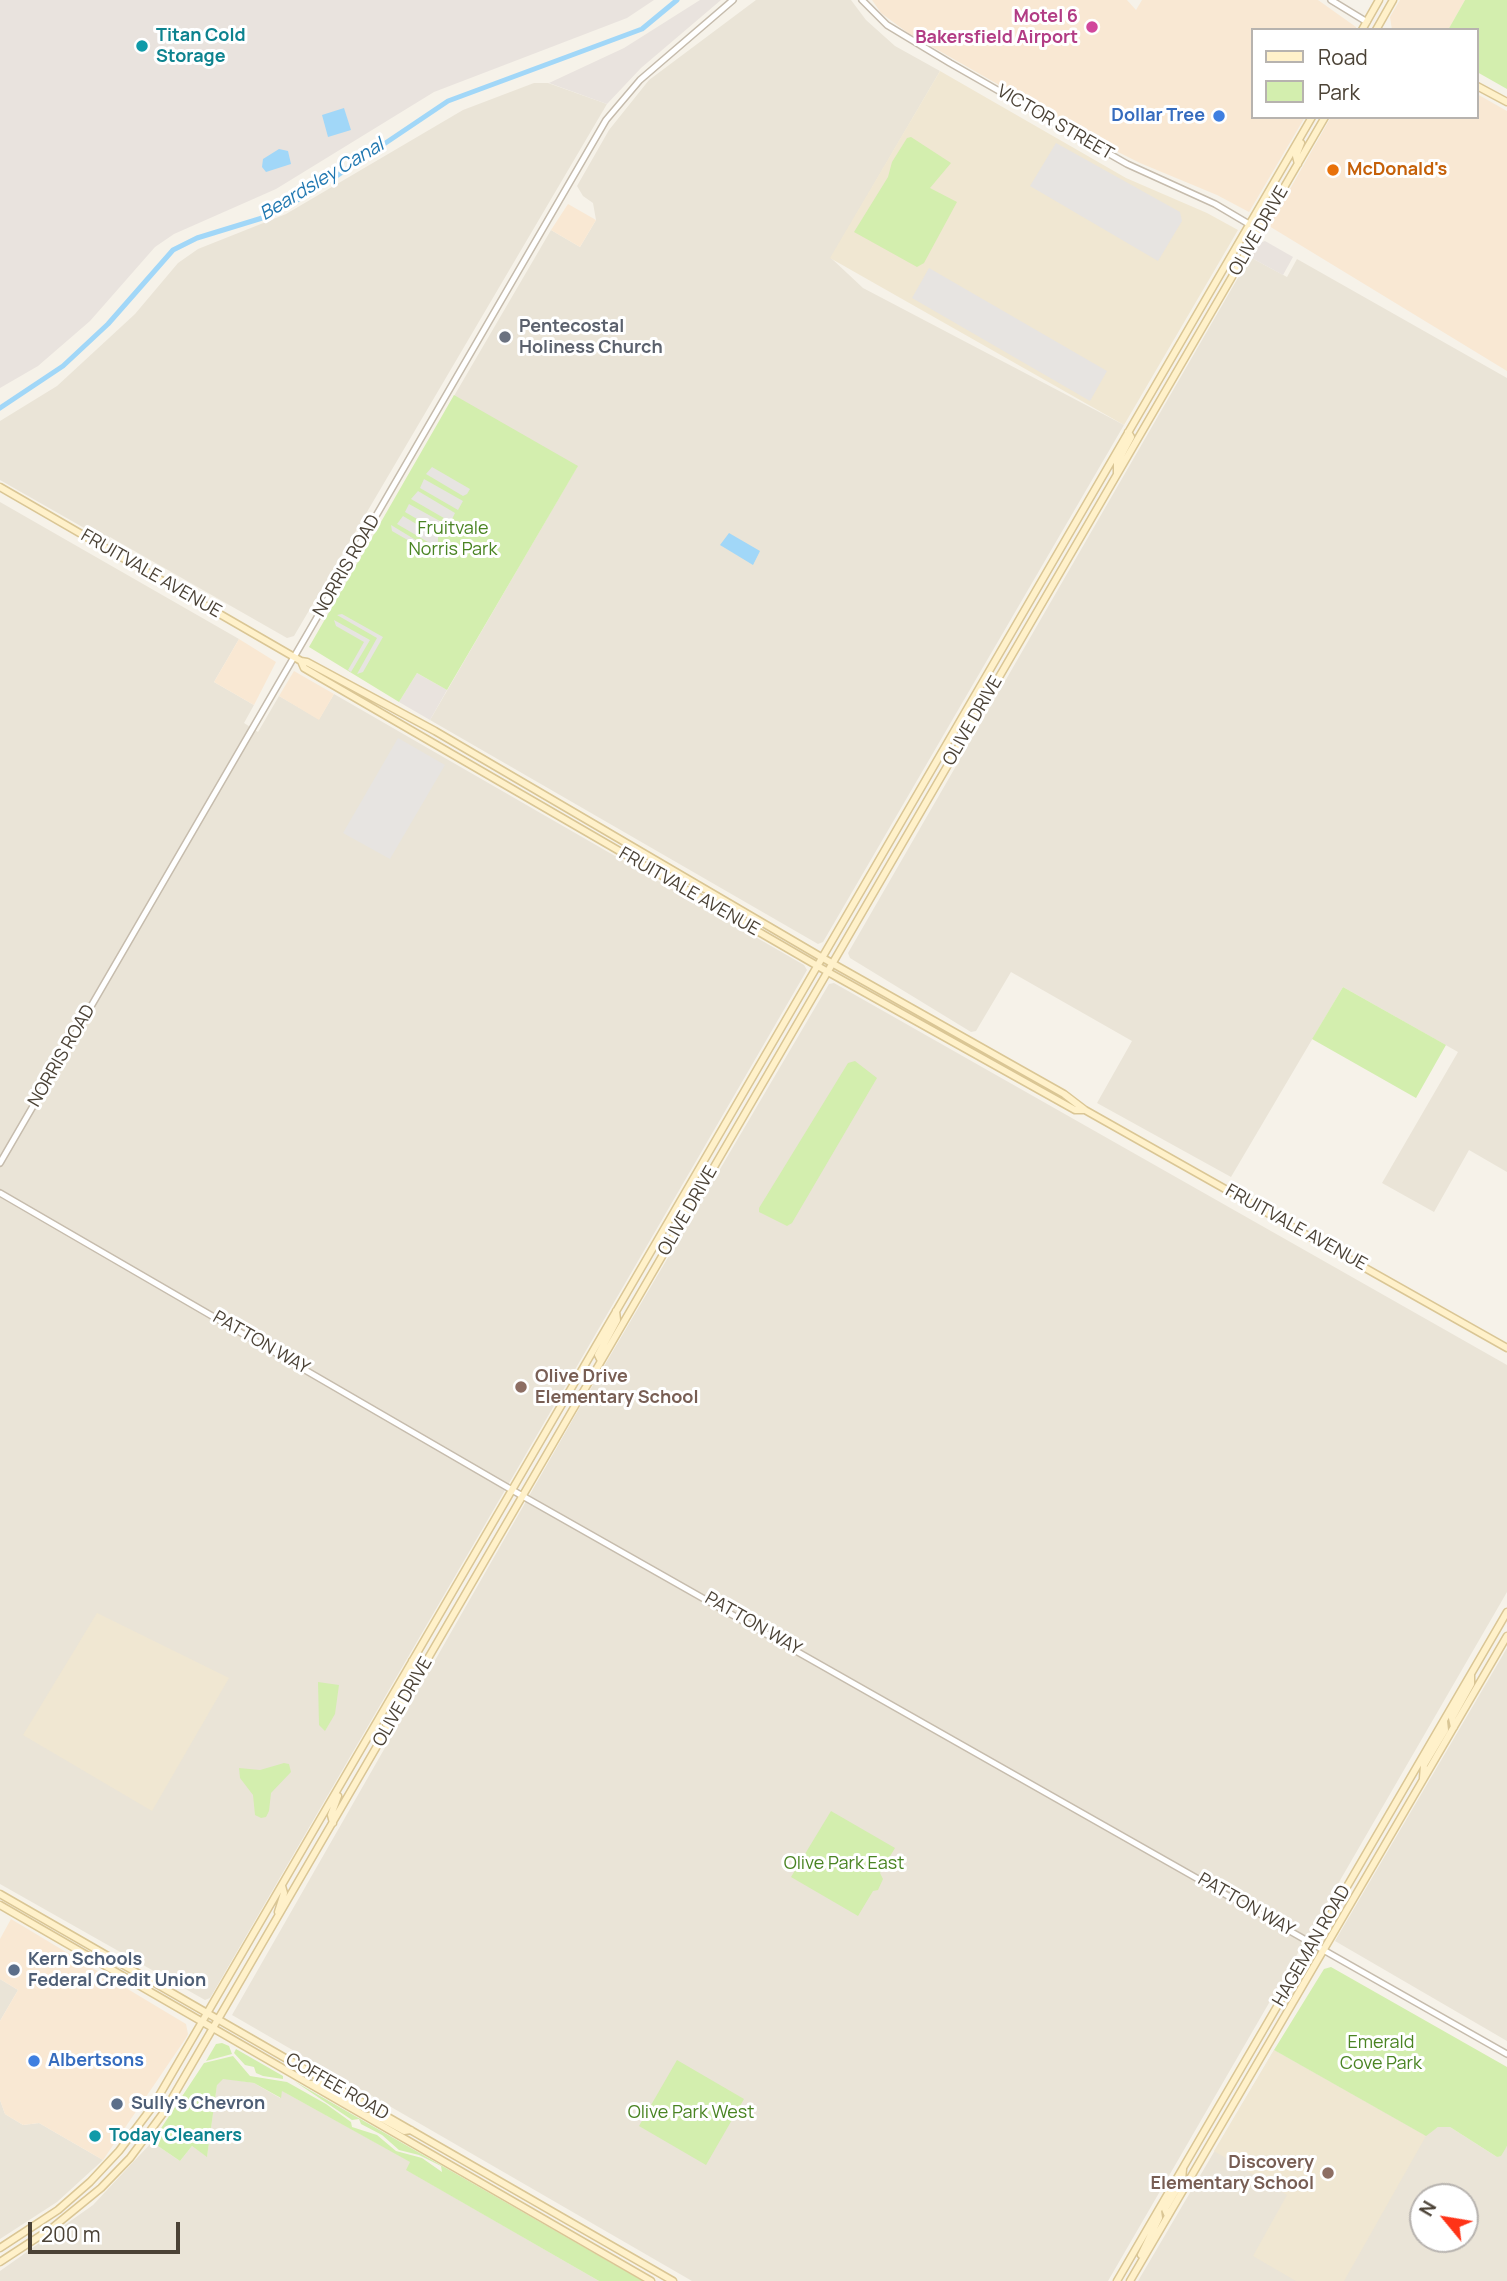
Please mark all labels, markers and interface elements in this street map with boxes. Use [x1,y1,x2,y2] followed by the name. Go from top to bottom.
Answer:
[915,6,1078,48] place label: Motel 6 Bakersfield Airport
[1084,19,1100,35] marker: Motel 6 Bakersfield Airport
[156,25,246,68] place label: Titan Cold Storage
[1252,28,1479,119] legend
[134,38,150,54] marker: Titan Cold Storage
[1318,43,1368,71] text: Road
[1318,78,1360,106] text: Park
[993,81,1117,165] street label: VICTOR STREET
[1111,105,1205,127] place label: Dollar Tree
[1211,108,1227,124] marker: Dollar Tree
[256,134,388,226] water label: Beardsley Canal
[1347,159,1447,181] place label: McDonald's
[1325,162,1341,178] marker: McDonald's
[1225,182,1293,280] street label: OLIVE DRIVE
[519,316,663,358] place label: Pentecostal Holiness Church
[497,329,513,345] marker: Pentecostal Holiness Church
[309,511,385,621] street label: NORRIS ROAD
[408,518,498,560] park label: Fruitvale Norris Park
[77,525,225,623] street label: FRUITVALE AVENUE
[939,672,1007,770] street label: OLIVE DRIVE
[615,843,763,941] street label: FRUITVALE AVENUE
[24,1001,100,1111] street label: NORRIS ROAD
[654,1162,722,1260] street label: OLIVE DRIVE
[1221,1180,1371,1276] street label: FRUITVALE AVENUE
[209,1307,313,1379] street label: PATTON WAY
[535,1366,698,1408] place label: Olive Drive Elementary School
[513,1379,529,1395] marker: Olive Drive Elementary School
[701,1588,805,1660] street label: PATTON WAY
[369,1653,437,1751] street label: OLIVE DRIVE
[784,1853,904,1875] park label: Olive Park East
[1194,1869,1298,1941] street label: PATTON WAY
[1269,1882,1355,2010] street label: HAGEMAN ROAD
[28,1949,206,1992] place label: Kern Schools Federal Credit Union
[6,1962,22,1978] marker: Kern Schools Federal Credit Union
[1340,2032,1422,2074] park label: Emerald Cove Park
[282,2049,392,2125] street label: COFFEE ROAD
[48,2050,144,2072] place label: Albertsons
[26,2053,42,2069] marker: Albertsons
[131,2093,265,2115] place label: Sully's Chevron
[109,2096,125,2112] marker: Sully's Chevron
[628,2102,754,2124] park label: Olive Park West
[109,2125,242,2147] place label: Today Cleaners
[87,2128,103,2144] marker: Today Cleaners
[1151,2152,1314,2194] place label: Discovery Elementary School
[1320,2165,1336,2181] marker: Discovery Elementary School
[1409,2183,1479,2253] north arrow
[1413,2196,1442,2221] text: N
[32,2208,184,2252] scale bar
[41,2220,101,2248] text: 200 m

